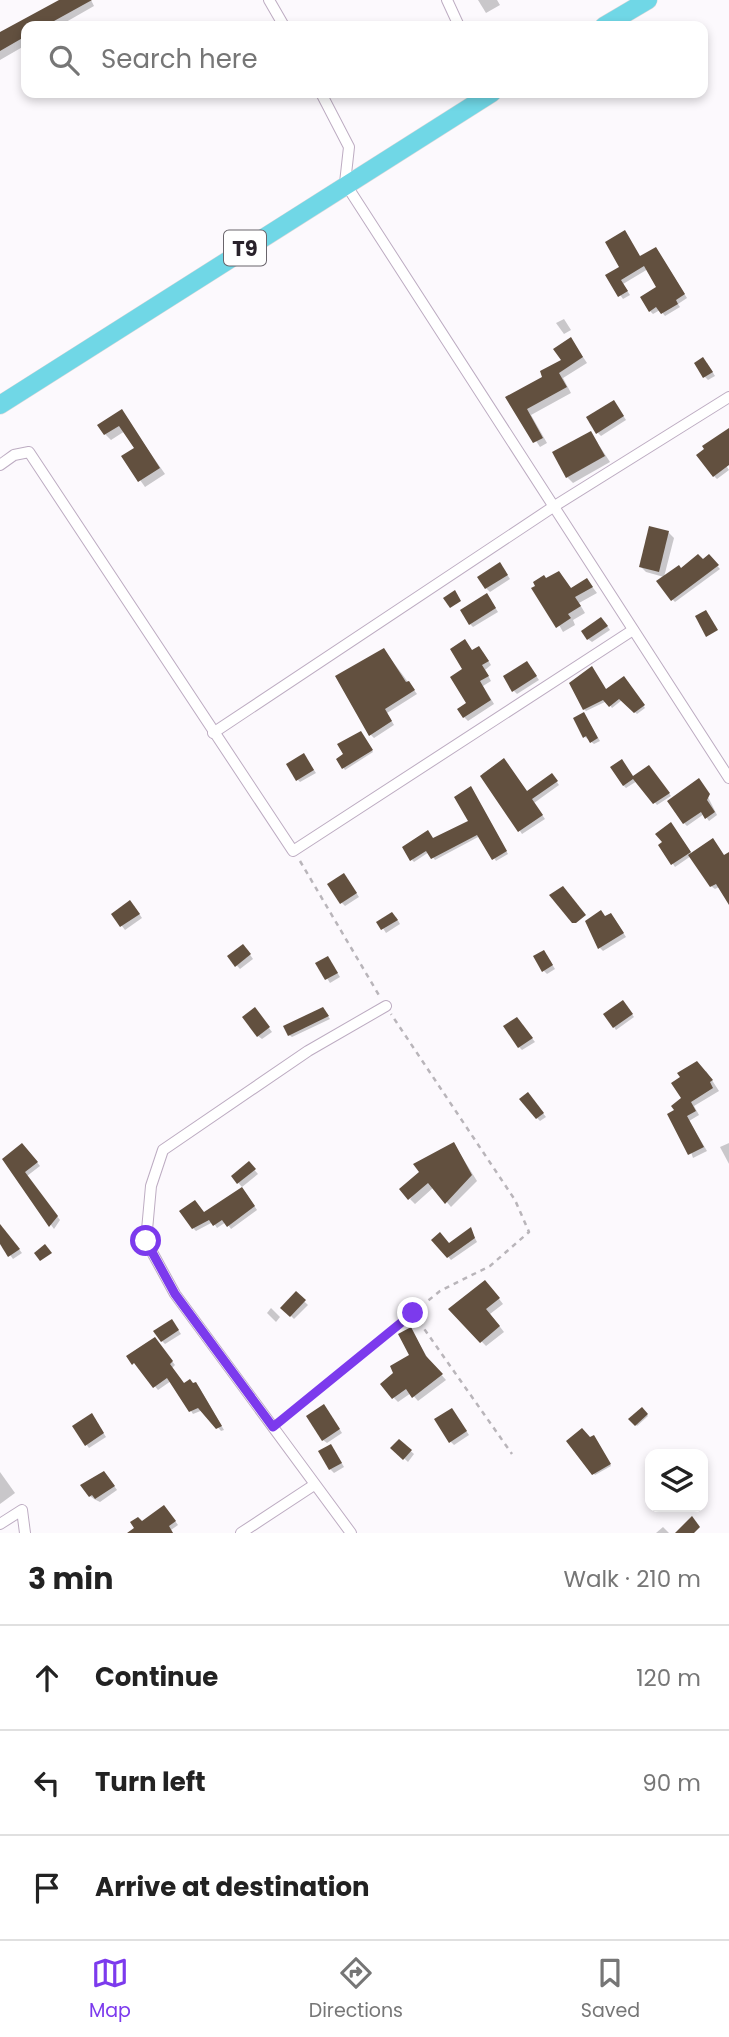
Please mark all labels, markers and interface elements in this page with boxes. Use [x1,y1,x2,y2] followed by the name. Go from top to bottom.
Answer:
[21,21,708,98] search box
[45,41,83,79] icon: search
[101,41,258,77] text: Search here
[224,230,266,266] road number: T9
[130,1225,161,1256] route start
[397,1297,428,1328] route end
[645,1449,708,1512] map controls
[645,1449,708,1512] button: layers
[28,1557,113,1600] text: 3 min
[563,1563,701,1595] text: Walk · 210 m
[28,1659,66,1697] icon: ahead
[95,1659,218,1695] text: Continue
[636,1662,701,1694] text: 120 m
[28,1764,66,1802] icon: left
[95,1764,206,1800] text: Turn left
[642,1767,701,1799] text: 90 m
[28,1869,66,1907] icon: arrive
[95,1869,370,1905] text: Arrive at destination
[89,1954,131,2025] tab: Map
[309,1954,403,2025] tab: Directions
[581,1954,640,2025] tab: Saved

